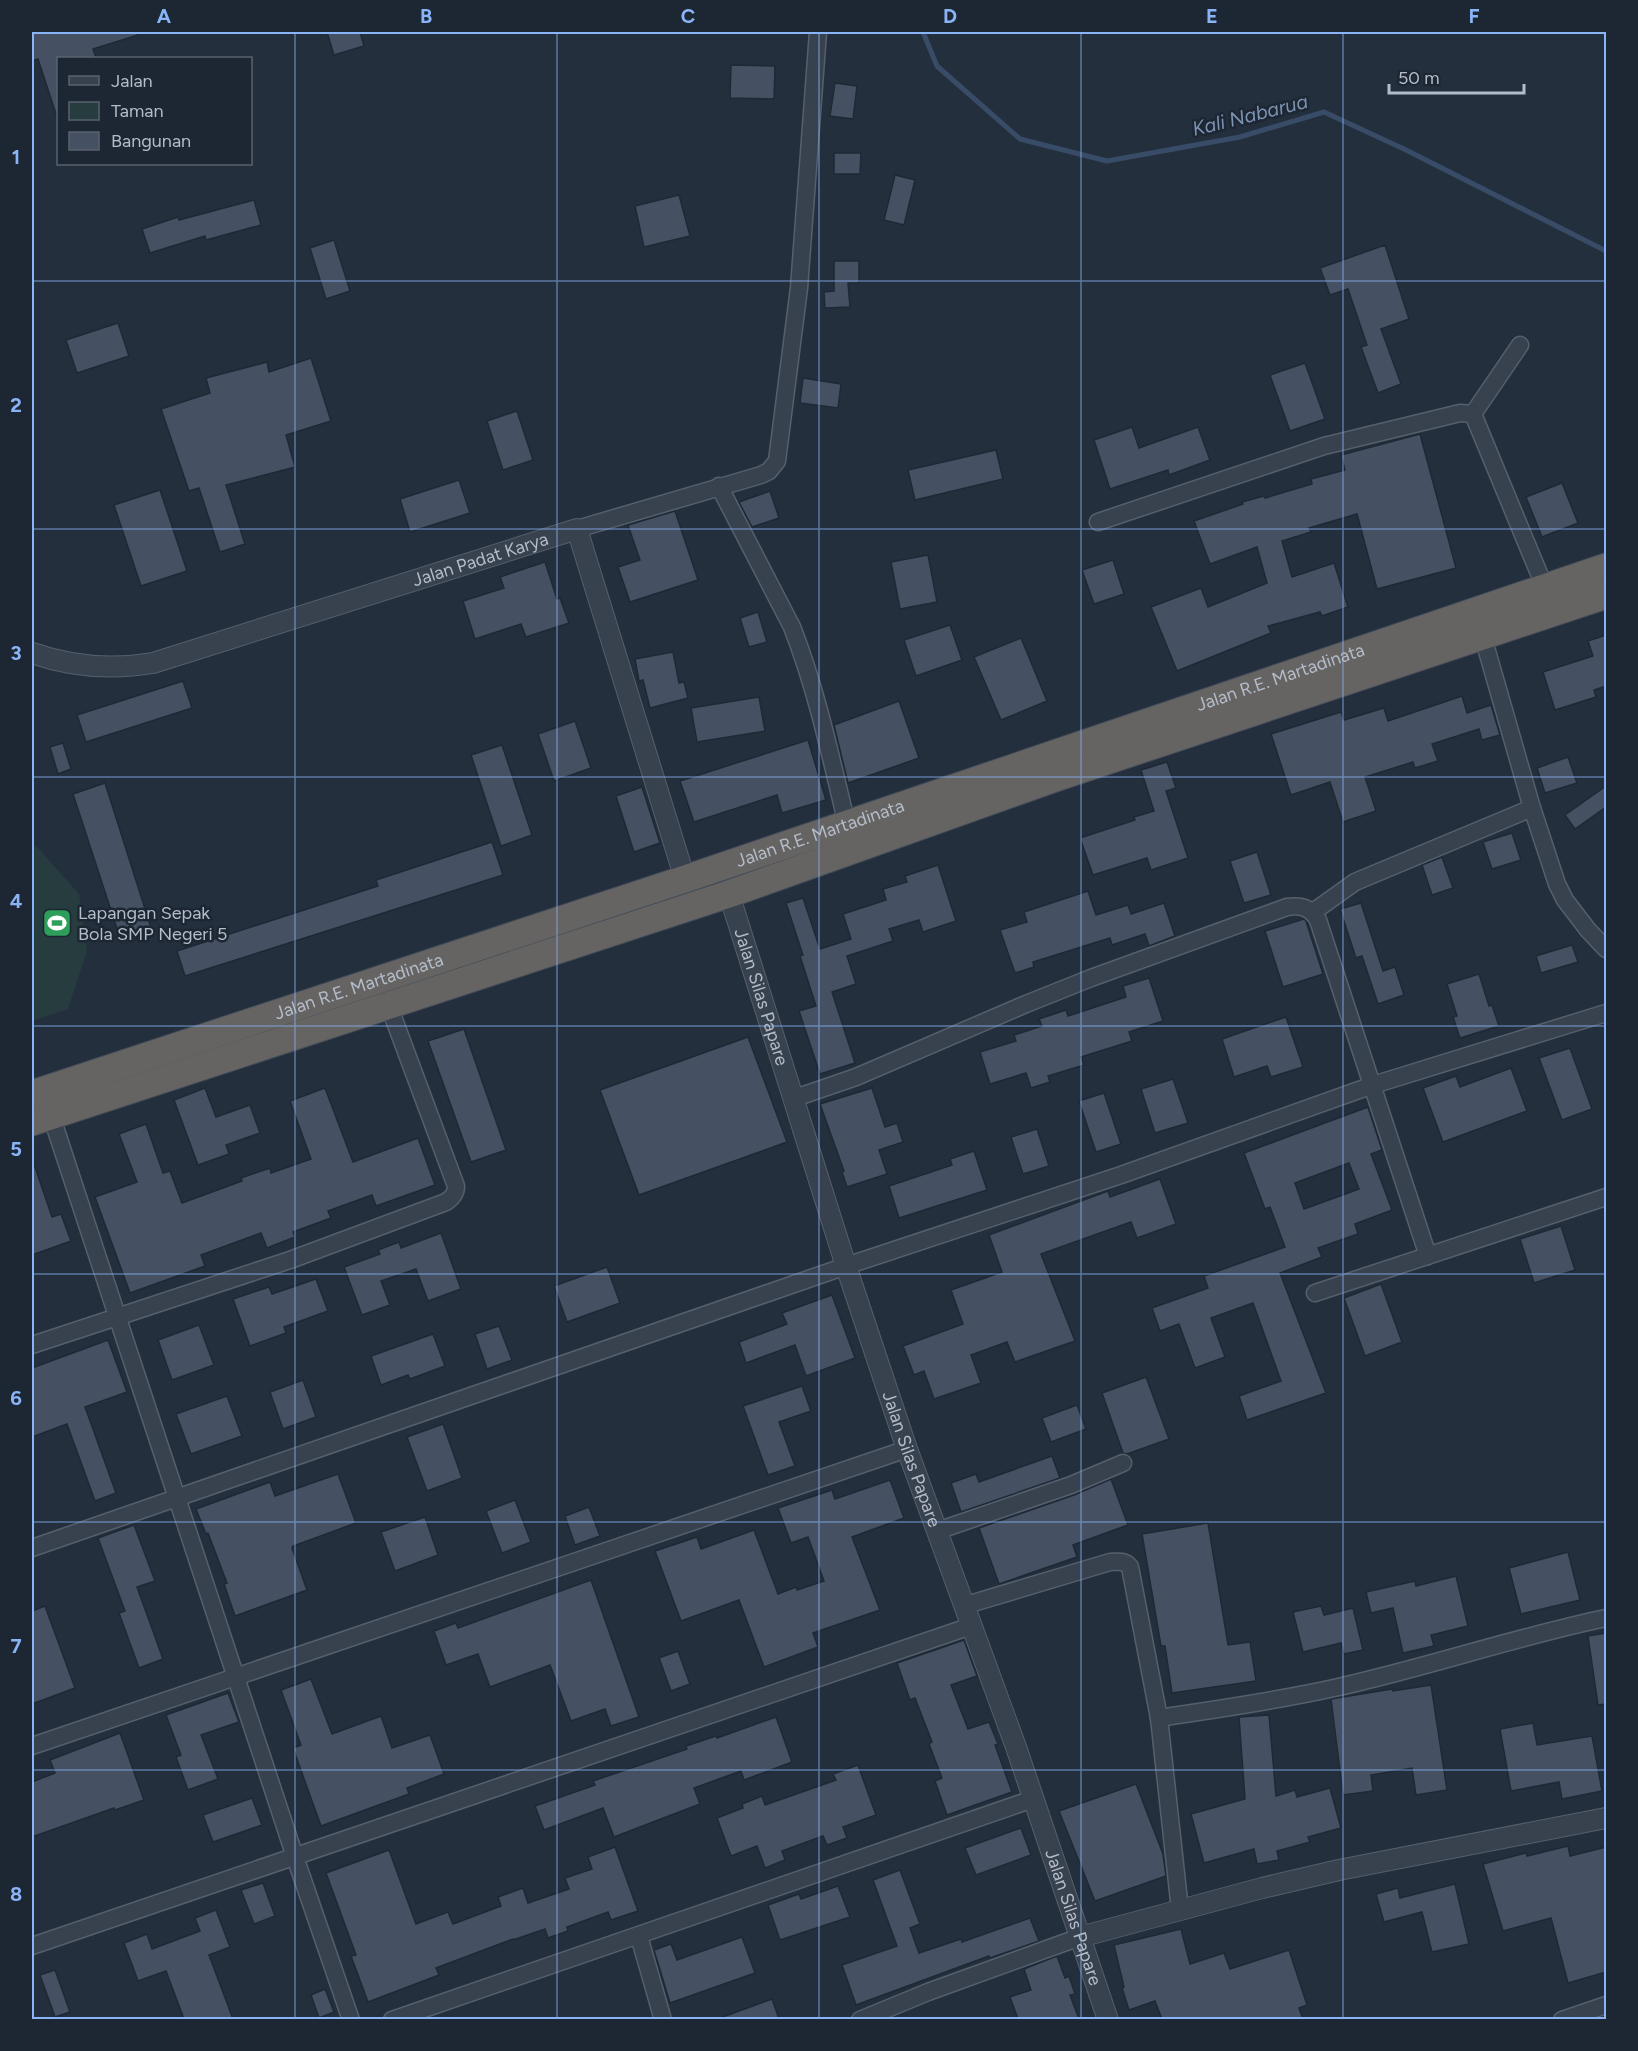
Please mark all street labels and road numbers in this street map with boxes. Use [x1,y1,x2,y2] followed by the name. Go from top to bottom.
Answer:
[410,528,551,591] street label: Jalan Padat Karya
[1193,639,1367,716] street label: Jalan R.E. Martadinata
[733,795,907,872] street label: Jalan R.E. Martadinata
[730,926,793,1068] street label: Jalan Silas Papare
[272,948,446,1024] street label: Jalan R.E. Martadinata
[878,1388,946,1530] street label: Jalan Silas Papare
[1040,1846,1107,1989] street label: Jalan Silas Papare

